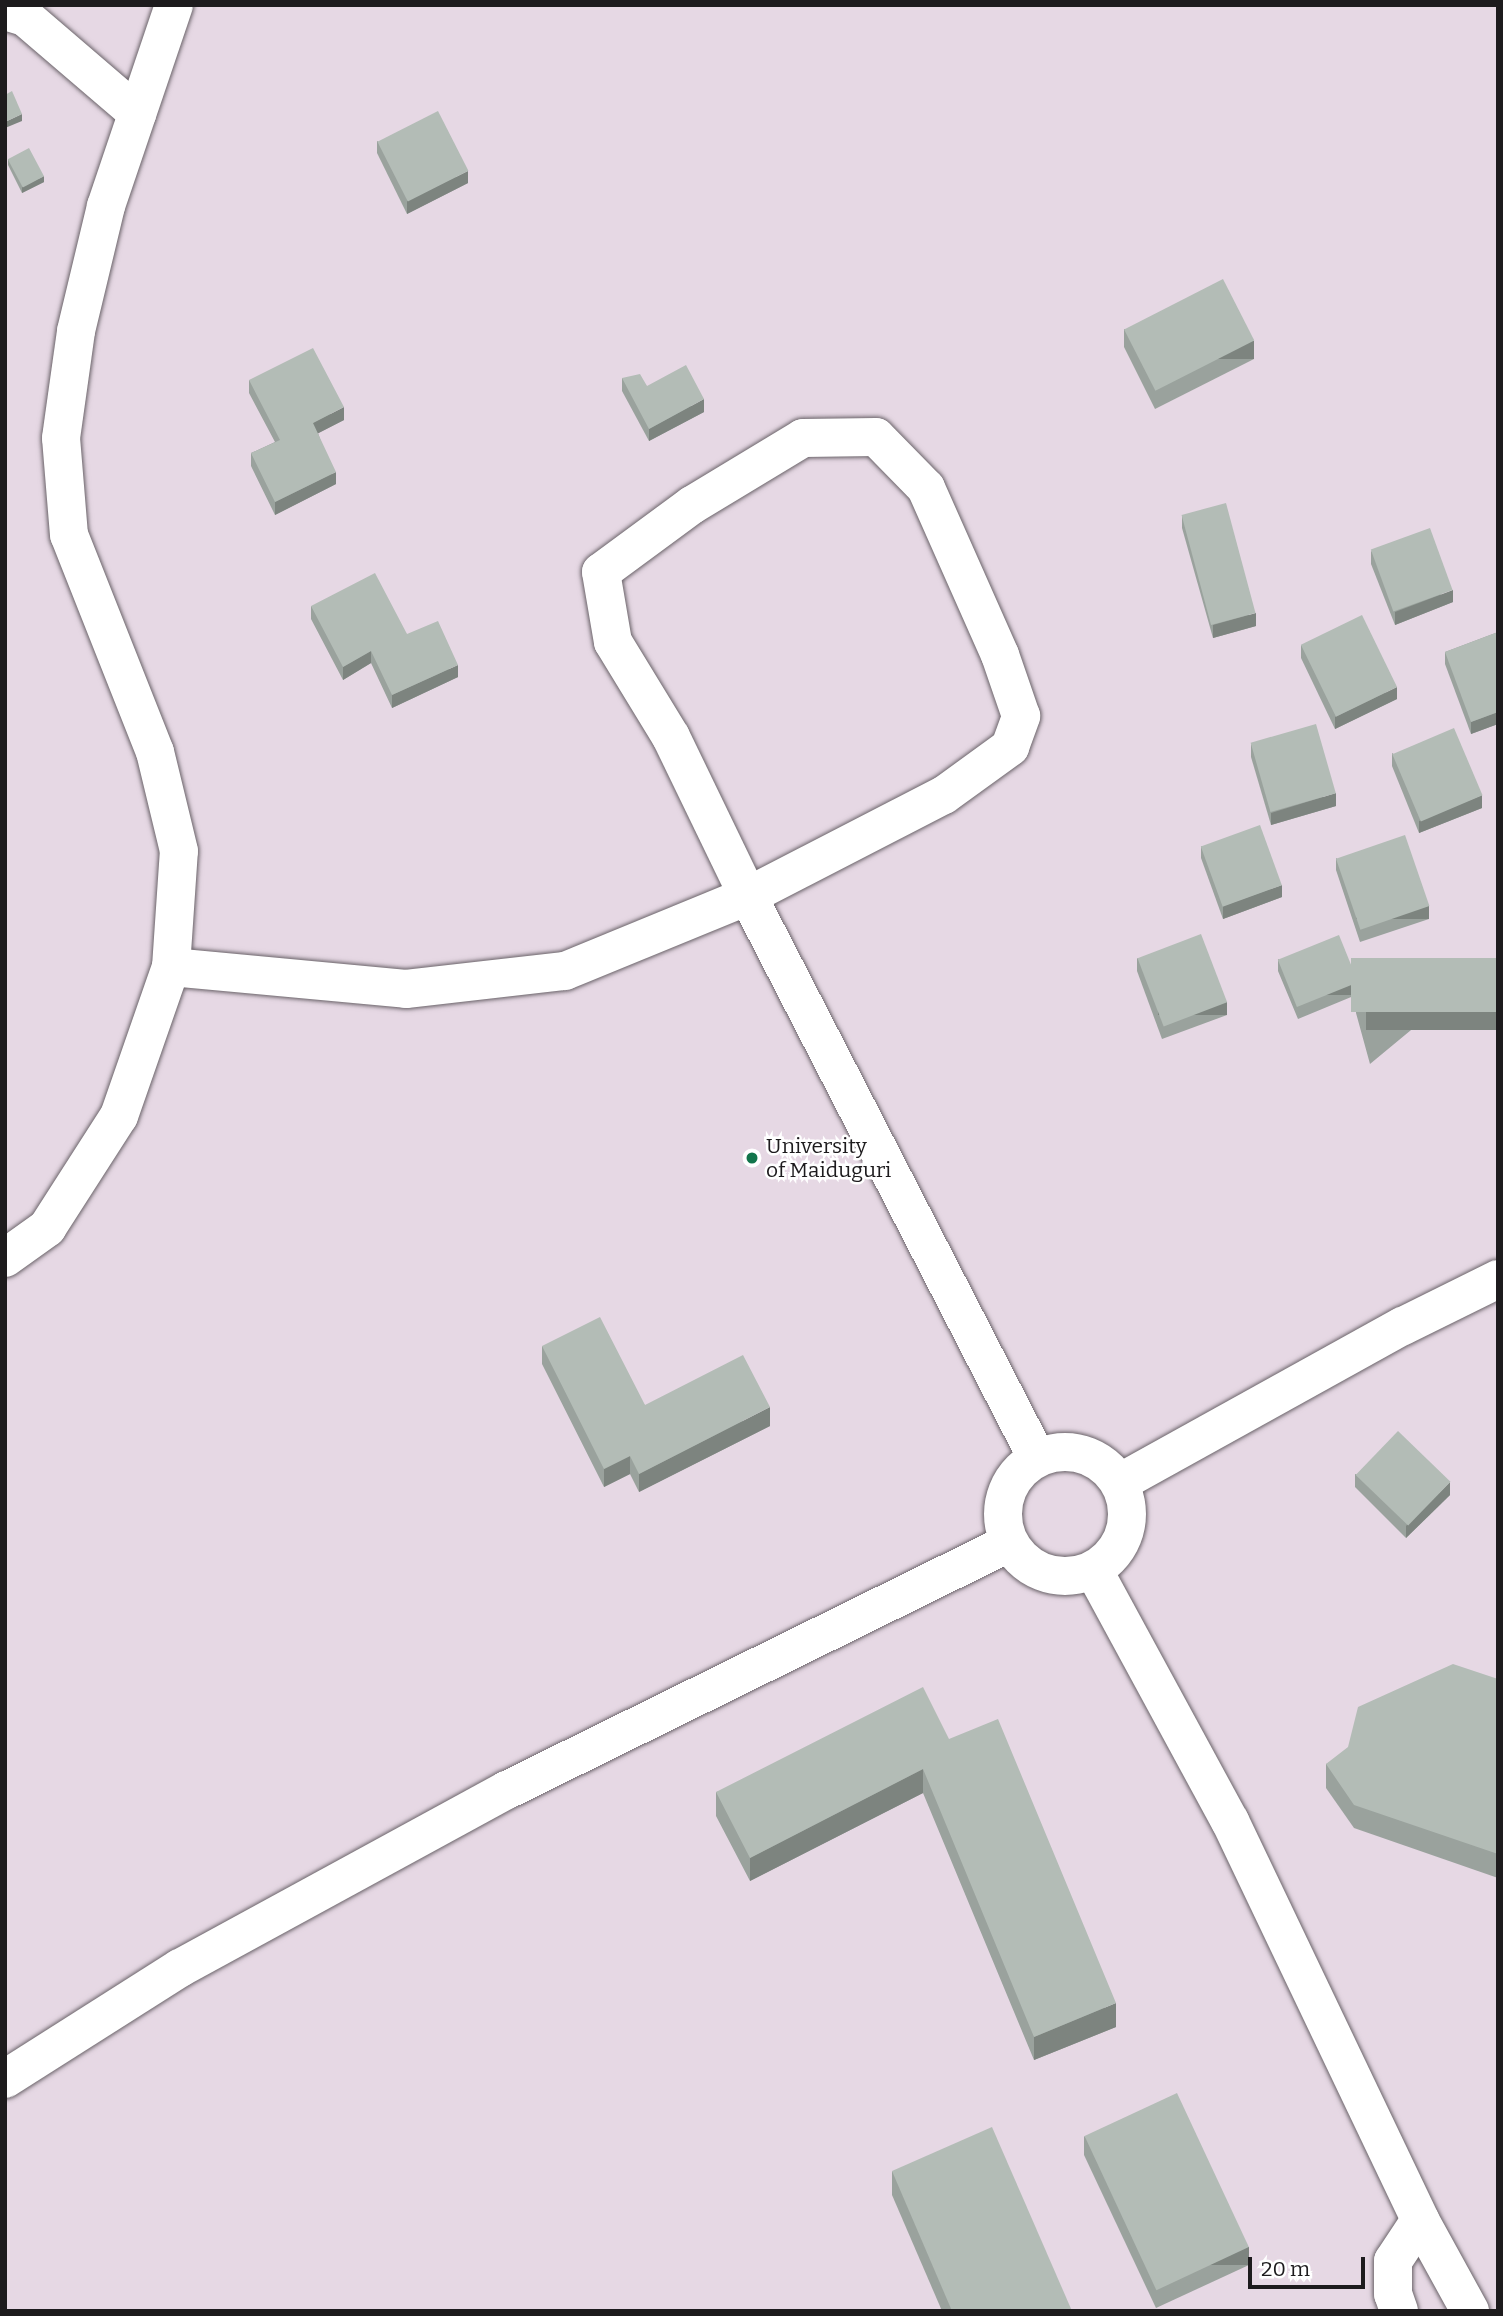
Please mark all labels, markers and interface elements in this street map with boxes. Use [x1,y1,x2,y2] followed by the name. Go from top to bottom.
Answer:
[766,1133,891,1183] place label: University of Maiduguri
[744,1150,760,1166] marker: University of Maiduguri
[1251,2242,1368,2286] scale bar
[1261,2256,1310,2282] text: 20 m

